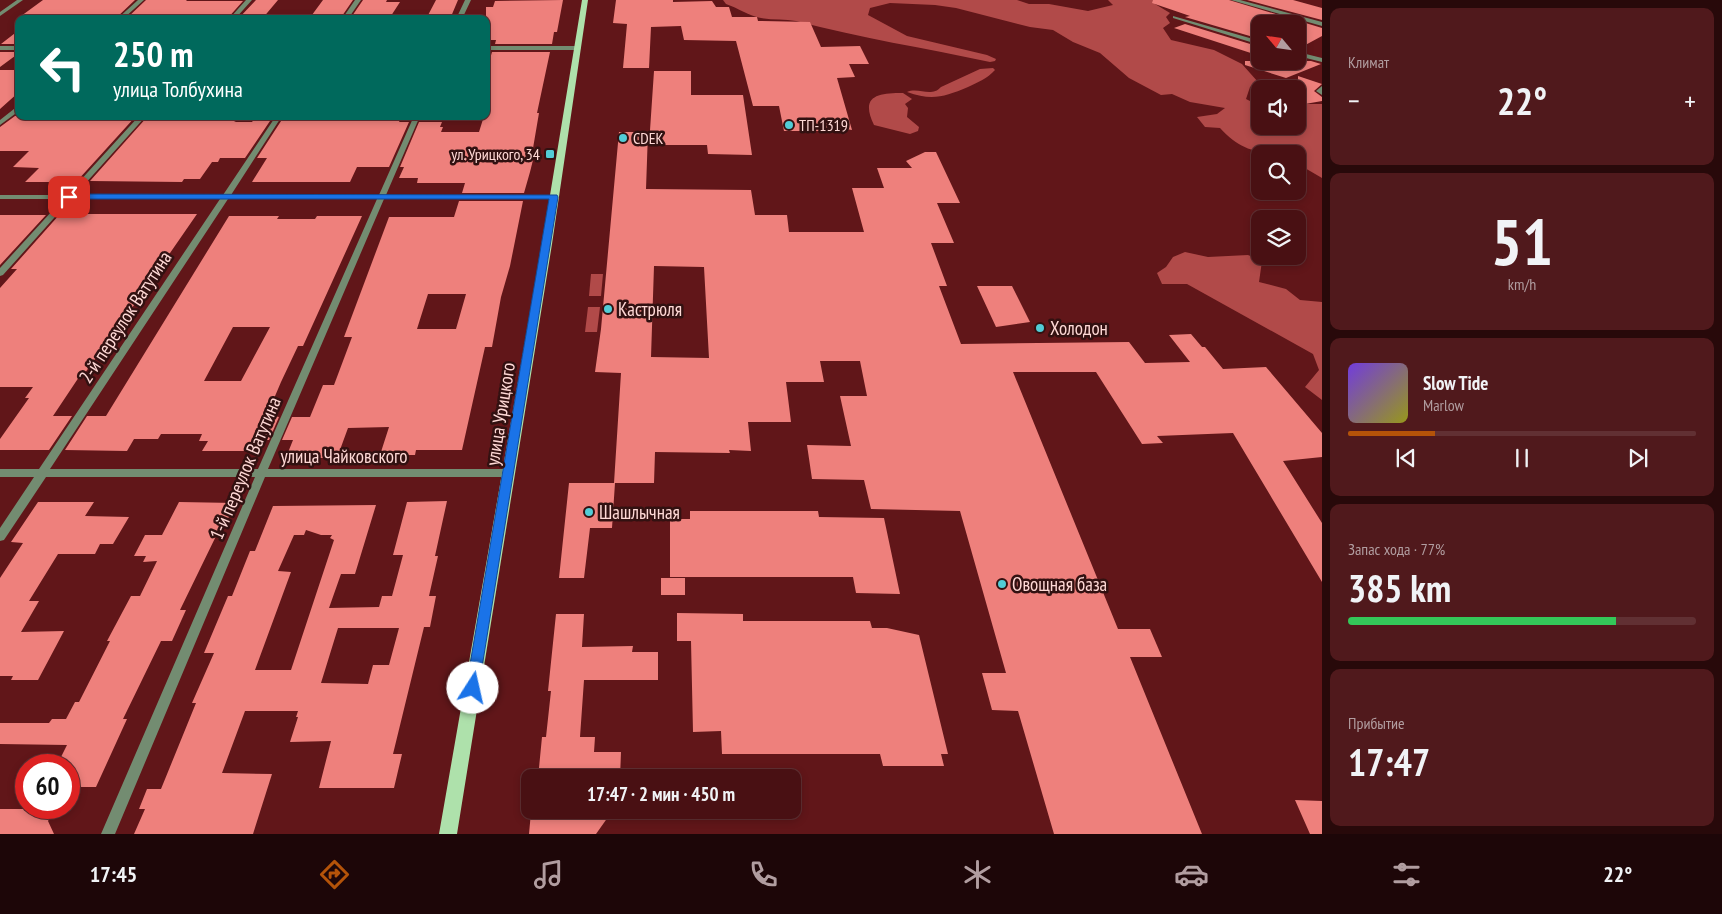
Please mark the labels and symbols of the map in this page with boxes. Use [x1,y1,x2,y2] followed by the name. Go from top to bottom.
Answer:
[1251,15,1306,70] north arrow
[799,115,848,135] place label: ТП-1319
[783,119,795,131] marker: ТП-1319
[633,128,664,148] place label: CDEK
[617,132,629,144] marker: CDEK
[451,144,540,164] place label: ул. Урицкого, 34
[544,148,556,160] marker: ул. Урицкого, 34
[48,176,90,218] pin
[73,246,177,388] street label: 2-й переулок Ватутина
[618,297,682,321] place label: Кастрюля
[602,303,614,315] marker: Кастрюля
[1050,316,1108,340] place label: Холодон
[1034,322,1046,334] marker: Холодон
[480,361,520,467] street label: улица Урицкого
[204,393,286,543] street label: 1-й переулок Ватутина
[280,444,408,468] street label: улица Чайковского
[599,500,680,524] place label: Шашлычная
[583,506,595,518] marker: Шашлычная
[1012,572,1107,596] place label: Овощная база
[996,578,1008,590] marker: Овощная база
[446,661,498,713] position arrow
[15,754,80,819] speed limit sign: 60

